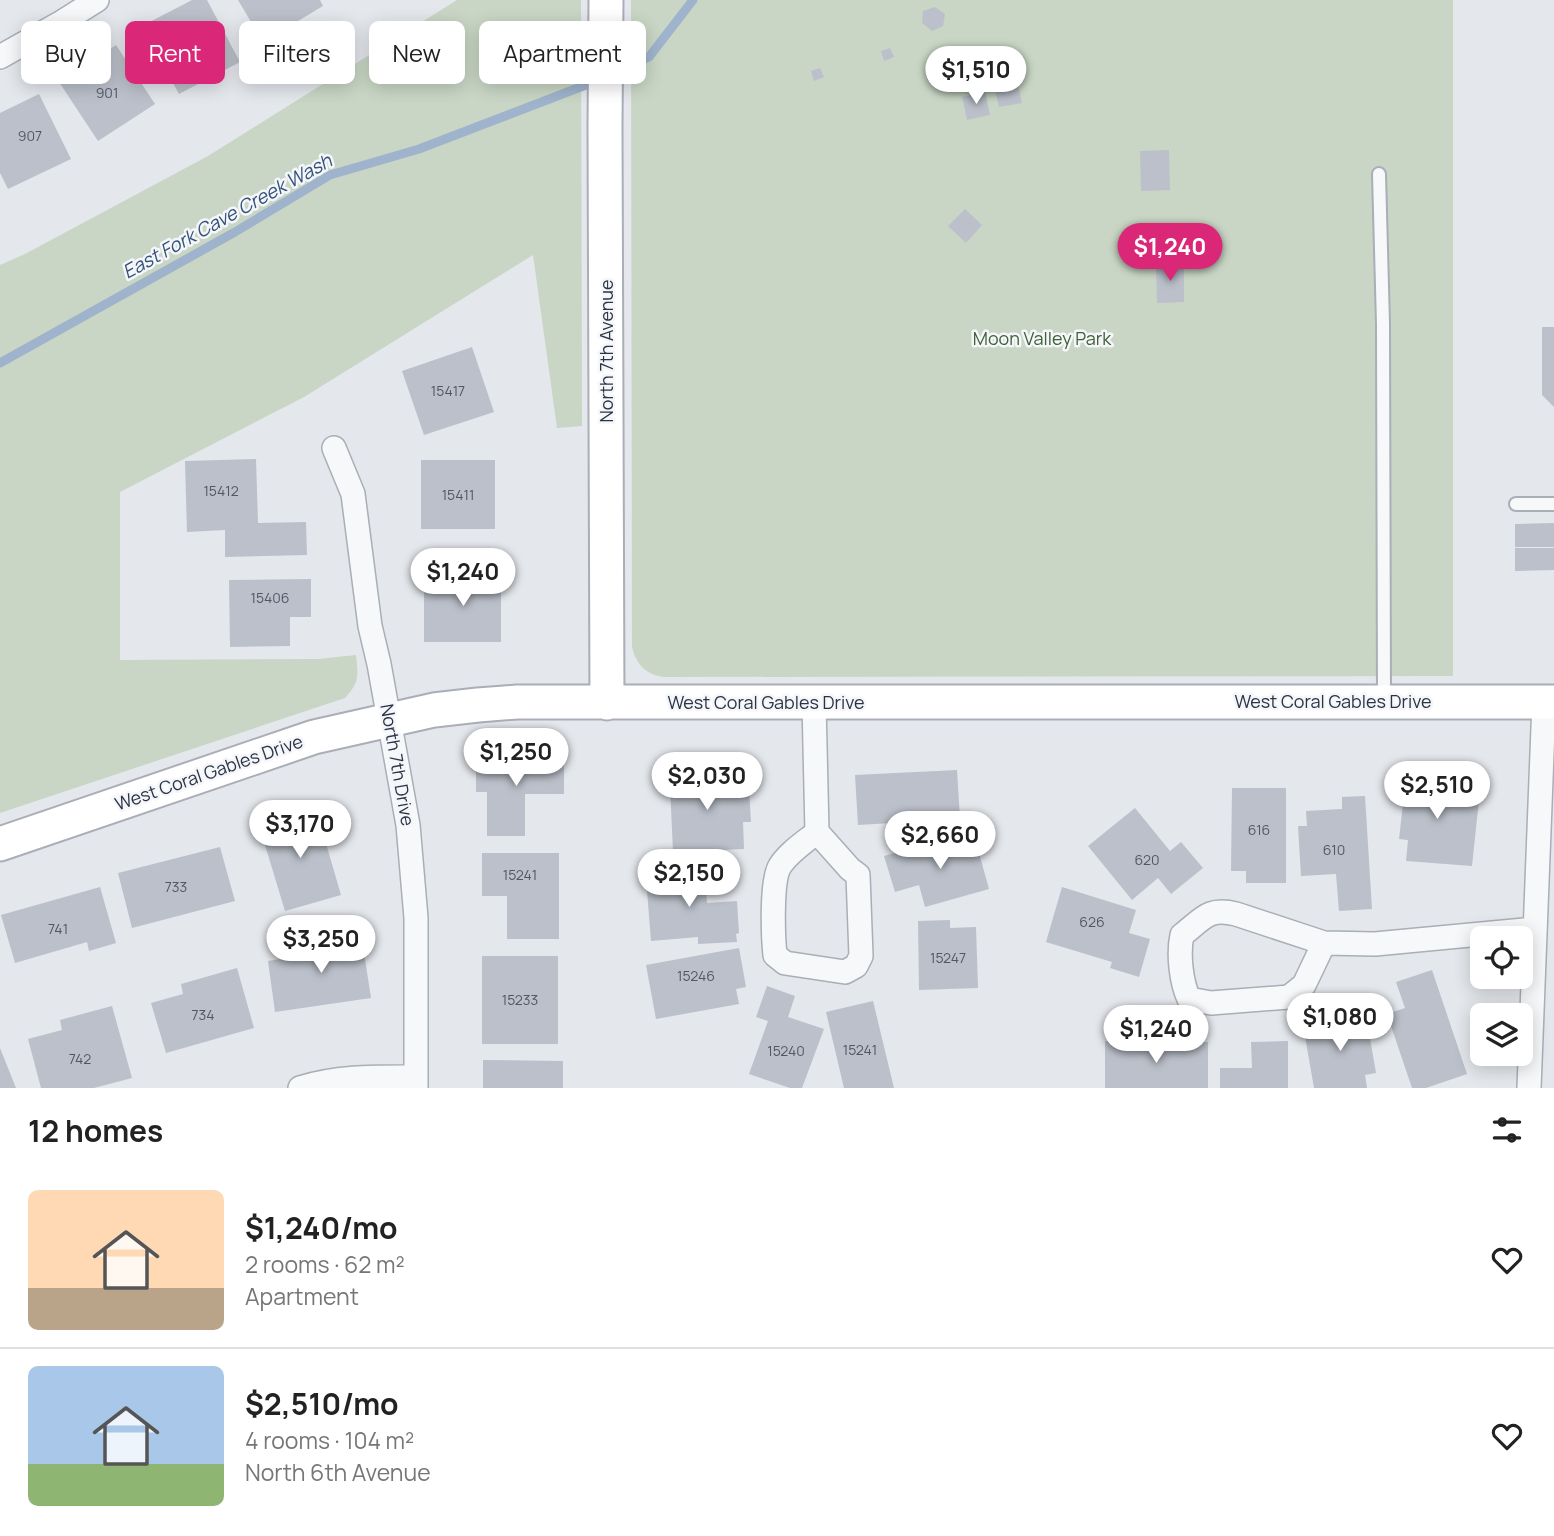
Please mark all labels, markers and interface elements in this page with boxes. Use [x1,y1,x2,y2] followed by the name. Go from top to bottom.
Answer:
[21,21,111,84] chip: Buy
[125,21,225,84] chip: Rent
[239,21,355,84] chip: Filters
[369,21,465,84] chip: New
[479,21,646,84] chip: Apartment
[919,46,1033,106] pin: $1,510
[941,53,1011,85] text: $1,510
[96,83,118,102] house number: 901
[18,126,42,145] house number: 907
[118,147,337,285] water label: East Fork Cave Creek Wash
[1113,224,1227,283] pin: $1,240
[1134,230,1206,262] text: $1,240
[594,279,618,423] street label: North 7th Avenue
[973,326,1112,350] park label: Moon Valley Park
[431,381,465,400] house number: 15417
[203,481,239,500] house number: 15412
[442,485,474,504] house number: 15411
[406,548,520,608] pin: $1,240
[427,555,499,587] text: $1,240
[250,588,290,607] house number: 15406
[1234,689,1432,713] street label: West Coral Gables Drive
[667,690,865,714] street label: West Coral Gables Drive
[375,702,421,828] street label: North 7th Drive
[459,728,573,788] pin: $1,250
[112,729,306,816] street label: West Coral Gables Drive
[480,735,552,767] text: $1,250
[650,752,764,812] pin: $2,030
[668,759,746,791] text: $2,030
[1380,762,1494,821] pin: $2,510
[1400,768,1474,800] text: $2,510
[243,800,357,860] pin: $3,170
[265,807,335,839] text: $3,170
[883,812,997,871] pin: $2,660
[901,818,979,850] text: $2,660
[1248,820,1270,839] house number: 616
[1323,840,1345,859] house number: 610
[632,850,746,909] pin: $2,150
[1134,850,1160,869] house number: 620
[653,856,725,888] text: $2,150
[503,865,537,884] house number: 15241
[165,877,187,896] house number: 733
[1079,912,1105,931] house number: 626
[264,916,378,975] pin: $3,250
[48,919,68,938] house number: 741
[282,922,360,954] text: $3,250
[1470,926,1533,1066] map controls
[1470,926,1533,989] button: locate
[930,948,966,967] house number: 15247
[677,966,715,985] house number: 15246
[502,990,538,1009] house number: 15233
[1283,993,1397,1053] pin: $1,080
[1303,1000,1377,1032] text: $1,080
[1470,1003,1533,1066] button: layers
[191,1005,215,1024] house number: 734
[1099,1006,1213,1065] pin: $1,240
[1120,1012,1192,1044] text: $1,240
[843,1040,877,1059] house number: 15241
[767,1041,805,1060] house number: 15240
[69,1049,91,1068] house number: 742
[28,1110,163,1151] text: 12 homes
[1488,1111,1526,1149] icon: filters
[245,1207,398,1248] text: $1,240/mo
[84,1218,168,1302] icon: home
[1488,1241,1526,1279] icon: heart
[245,1248,405,1280] text: 2 rooms · 62 m²
[245,1280,359,1312] text: Apartment
[245,1383,399,1424] text: $2,510/mo
[84,1394,168,1478] icon: home
[1488,1417,1526,1455] icon: heart
[245,1424,414,1456] text: 4 rooms · 104 m²
[245,1456,431,1488] text: North 6th Avenue

